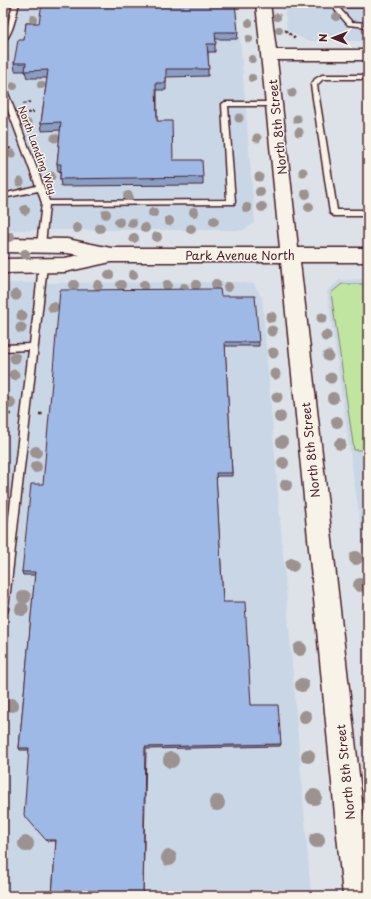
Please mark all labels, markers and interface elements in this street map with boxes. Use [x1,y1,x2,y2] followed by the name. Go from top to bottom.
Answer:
[313,18,353,58] north arrow
[314,33,331,42] text: N
[263,78,291,176] street label: North 8th Street
[15,104,61,197] street label: North Landing Way
[185,246,295,264] street label: Park Avenue North
[296,401,324,499] street label: North 8th Street
[331,723,359,821] street label: North 8th Street

